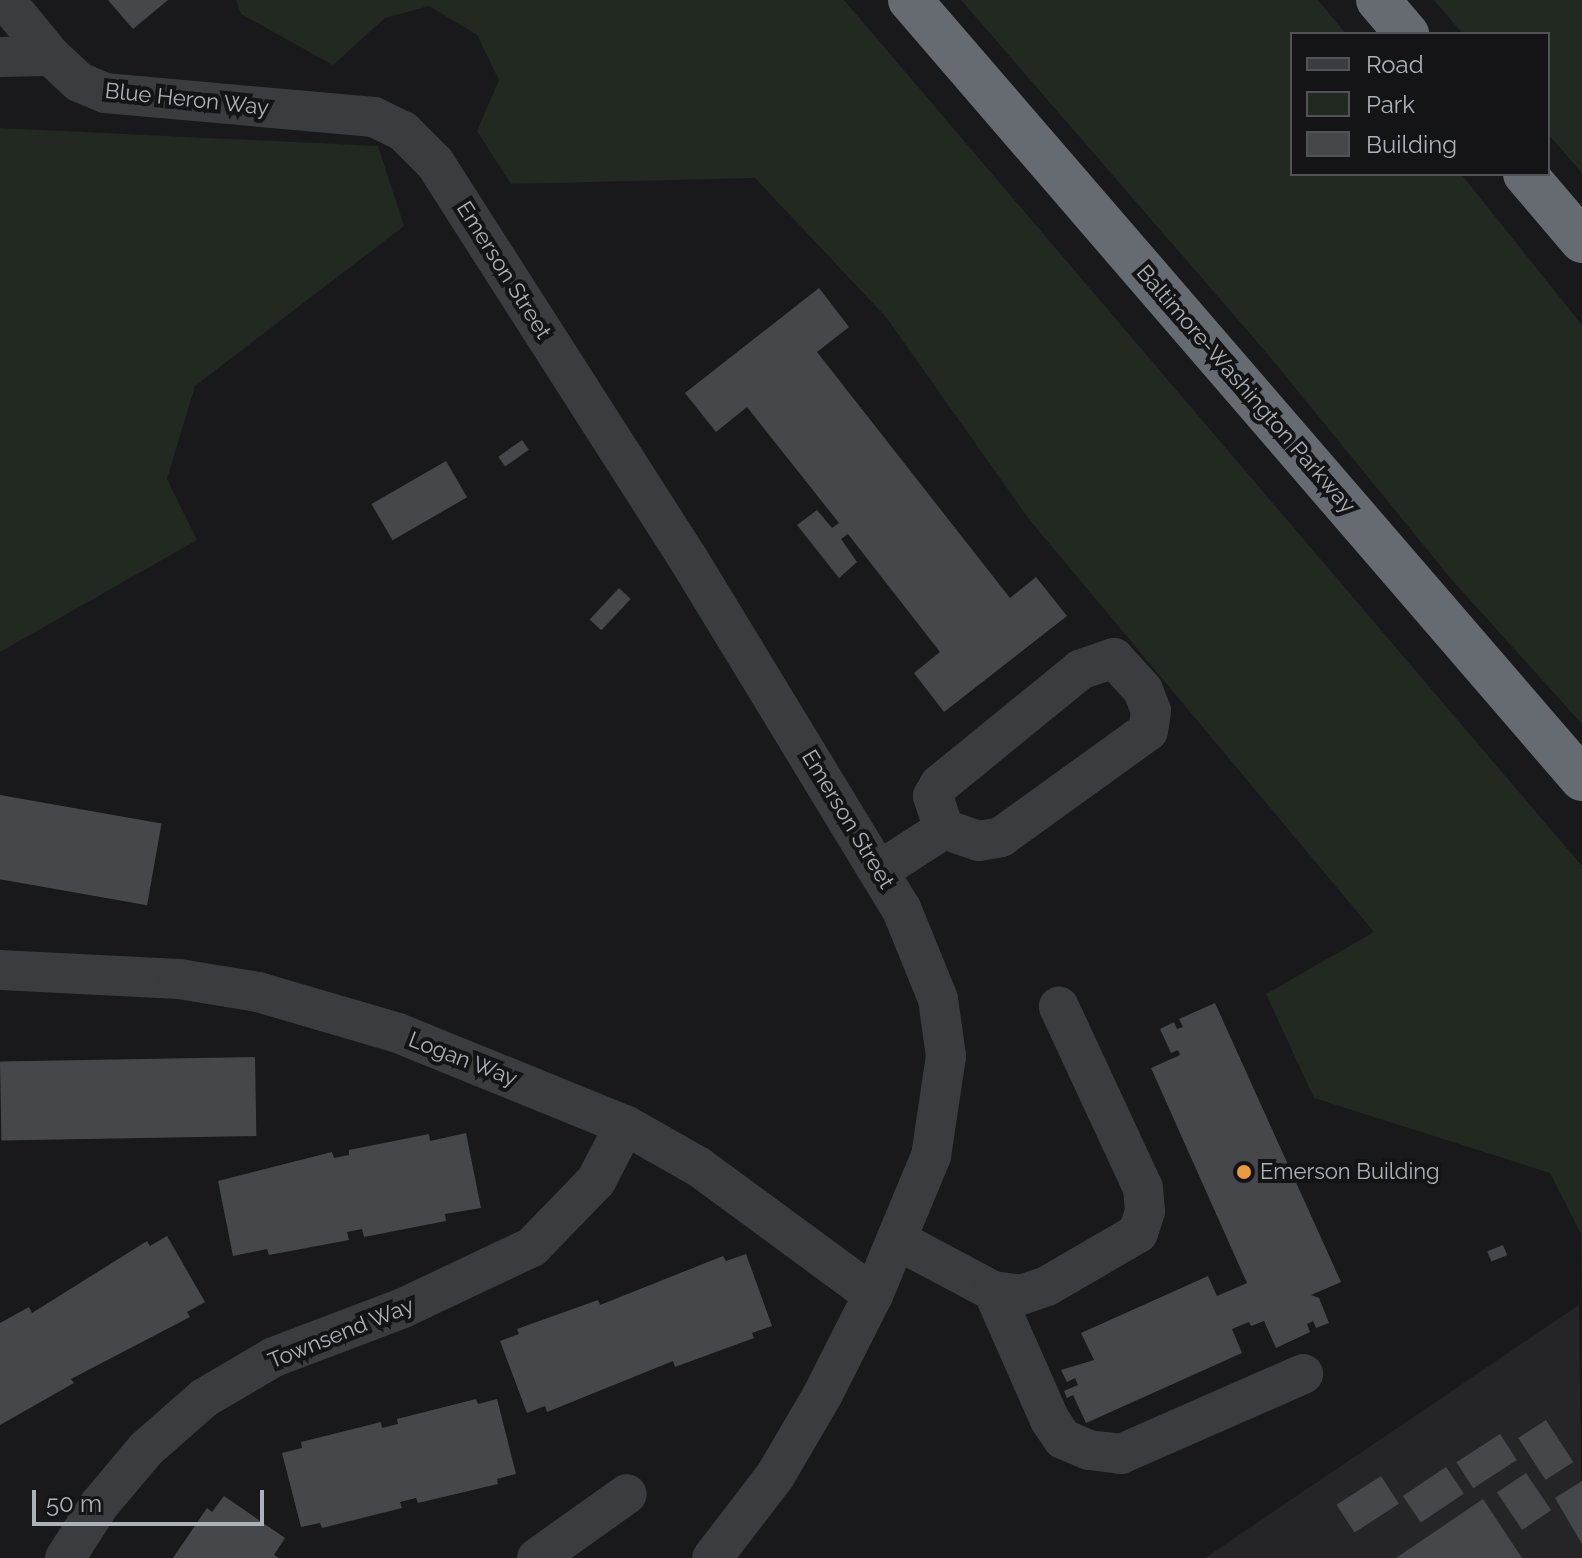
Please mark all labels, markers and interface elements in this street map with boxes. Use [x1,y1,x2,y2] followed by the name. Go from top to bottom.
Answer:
[1290,32,1550,176] legend
[1366,50,1424,79] text: Road
[103,77,271,121] street label: Blue Heron Way
[1366,90,1415,119] text: Park
[1366,130,1457,159] text: Building
[451,196,557,344] street label: Emerson Street
[1131,260,1361,518] street label: Baltimore-Washington Parkway
[796,745,900,893] street label: Emerson Street
[405,1026,521,1092] street label: Logan Way
[1260,1159,1440,1185] place label: Emerson Building
[1235,1163,1253,1181] marker: Emerson Building
[264,1292,418,1374] street label: Townsend Way
[36,1474,268,1524] scale bar
[46,1489,102,1518] text: 50 m

